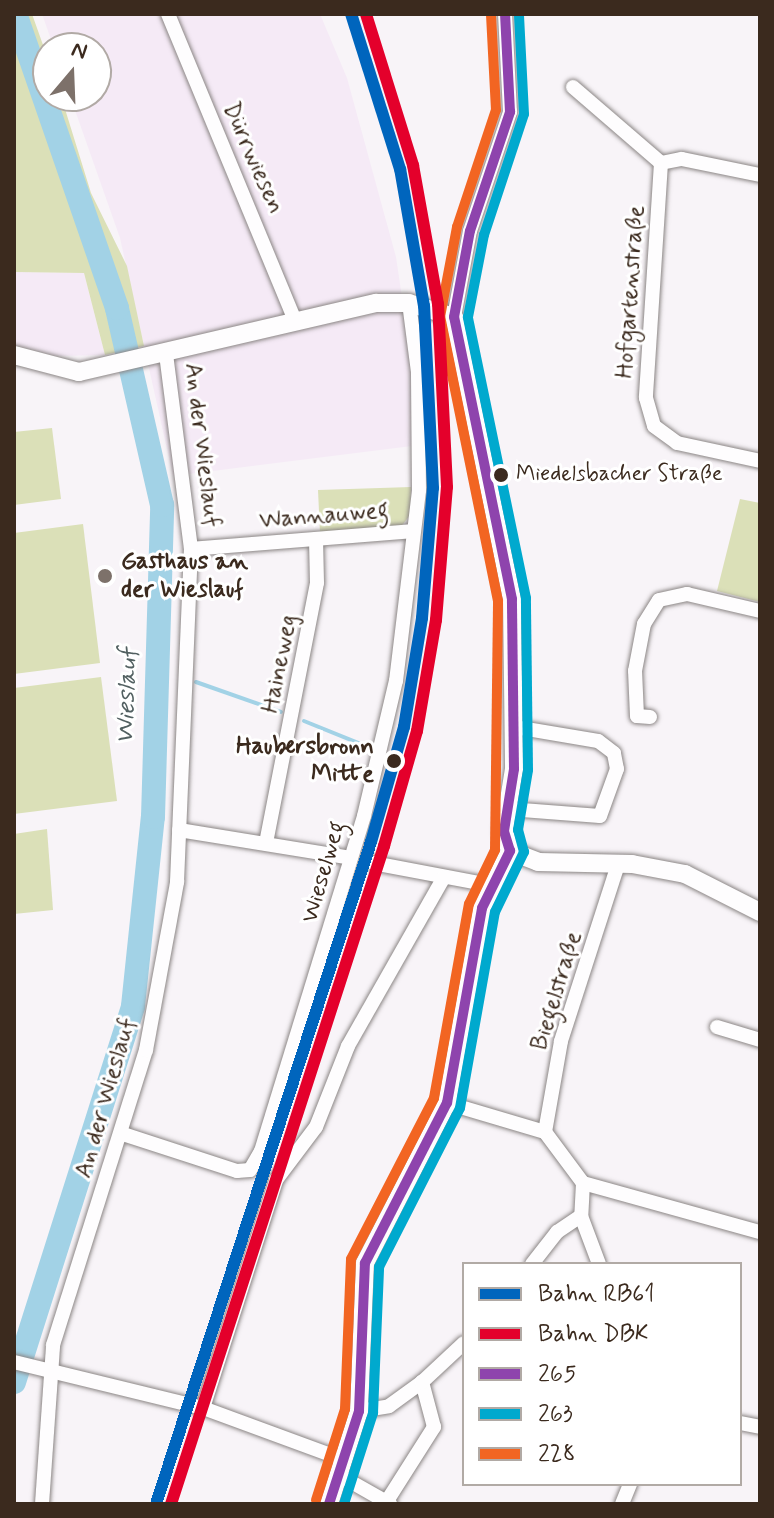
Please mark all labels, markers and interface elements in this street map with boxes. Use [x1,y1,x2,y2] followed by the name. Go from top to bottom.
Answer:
[32,32,112,112] north arrow
[68,36,91,67] text: N
[216,98,290,218] street label: Dürrwiesen
[611,205,651,379] street label: Hofgartenstraße
[178,363,226,527] street label: An der Wieslauf
[516,462,722,488] place label: Miedelsbacher Straße
[493,467,509,483] marker: Miedelsbacher Straße
[258,496,390,536] street label: Wannauweg
[121,548,249,604] place label: Gasthaus an der Wieslauf
[96,567,114,585] marker: Gasthaus an der Wieslauf
[256,612,304,716] street label: Haineweg
[111,647,145,745] water label: Wieslauf
[236,733,374,789] place label: Haubersbronn Mitte
[381,748,407,774] marker: Haubersbronn Mitte
[296,818,352,926] street label: Wieselweg
[525,928,589,1054] street label: Biegelstraße
[70,1016,142,1180] street label: An der Wieslauf
[462,1262,742,1486] legend
[538,1279,655,1310] text: Bahn RB61
[538,1319,649,1350] text: Bahn DBK
[538,1359,576,1390] text: 265
[538,1399,573,1430] text: 263
[538,1439,575,1470] text: 228

